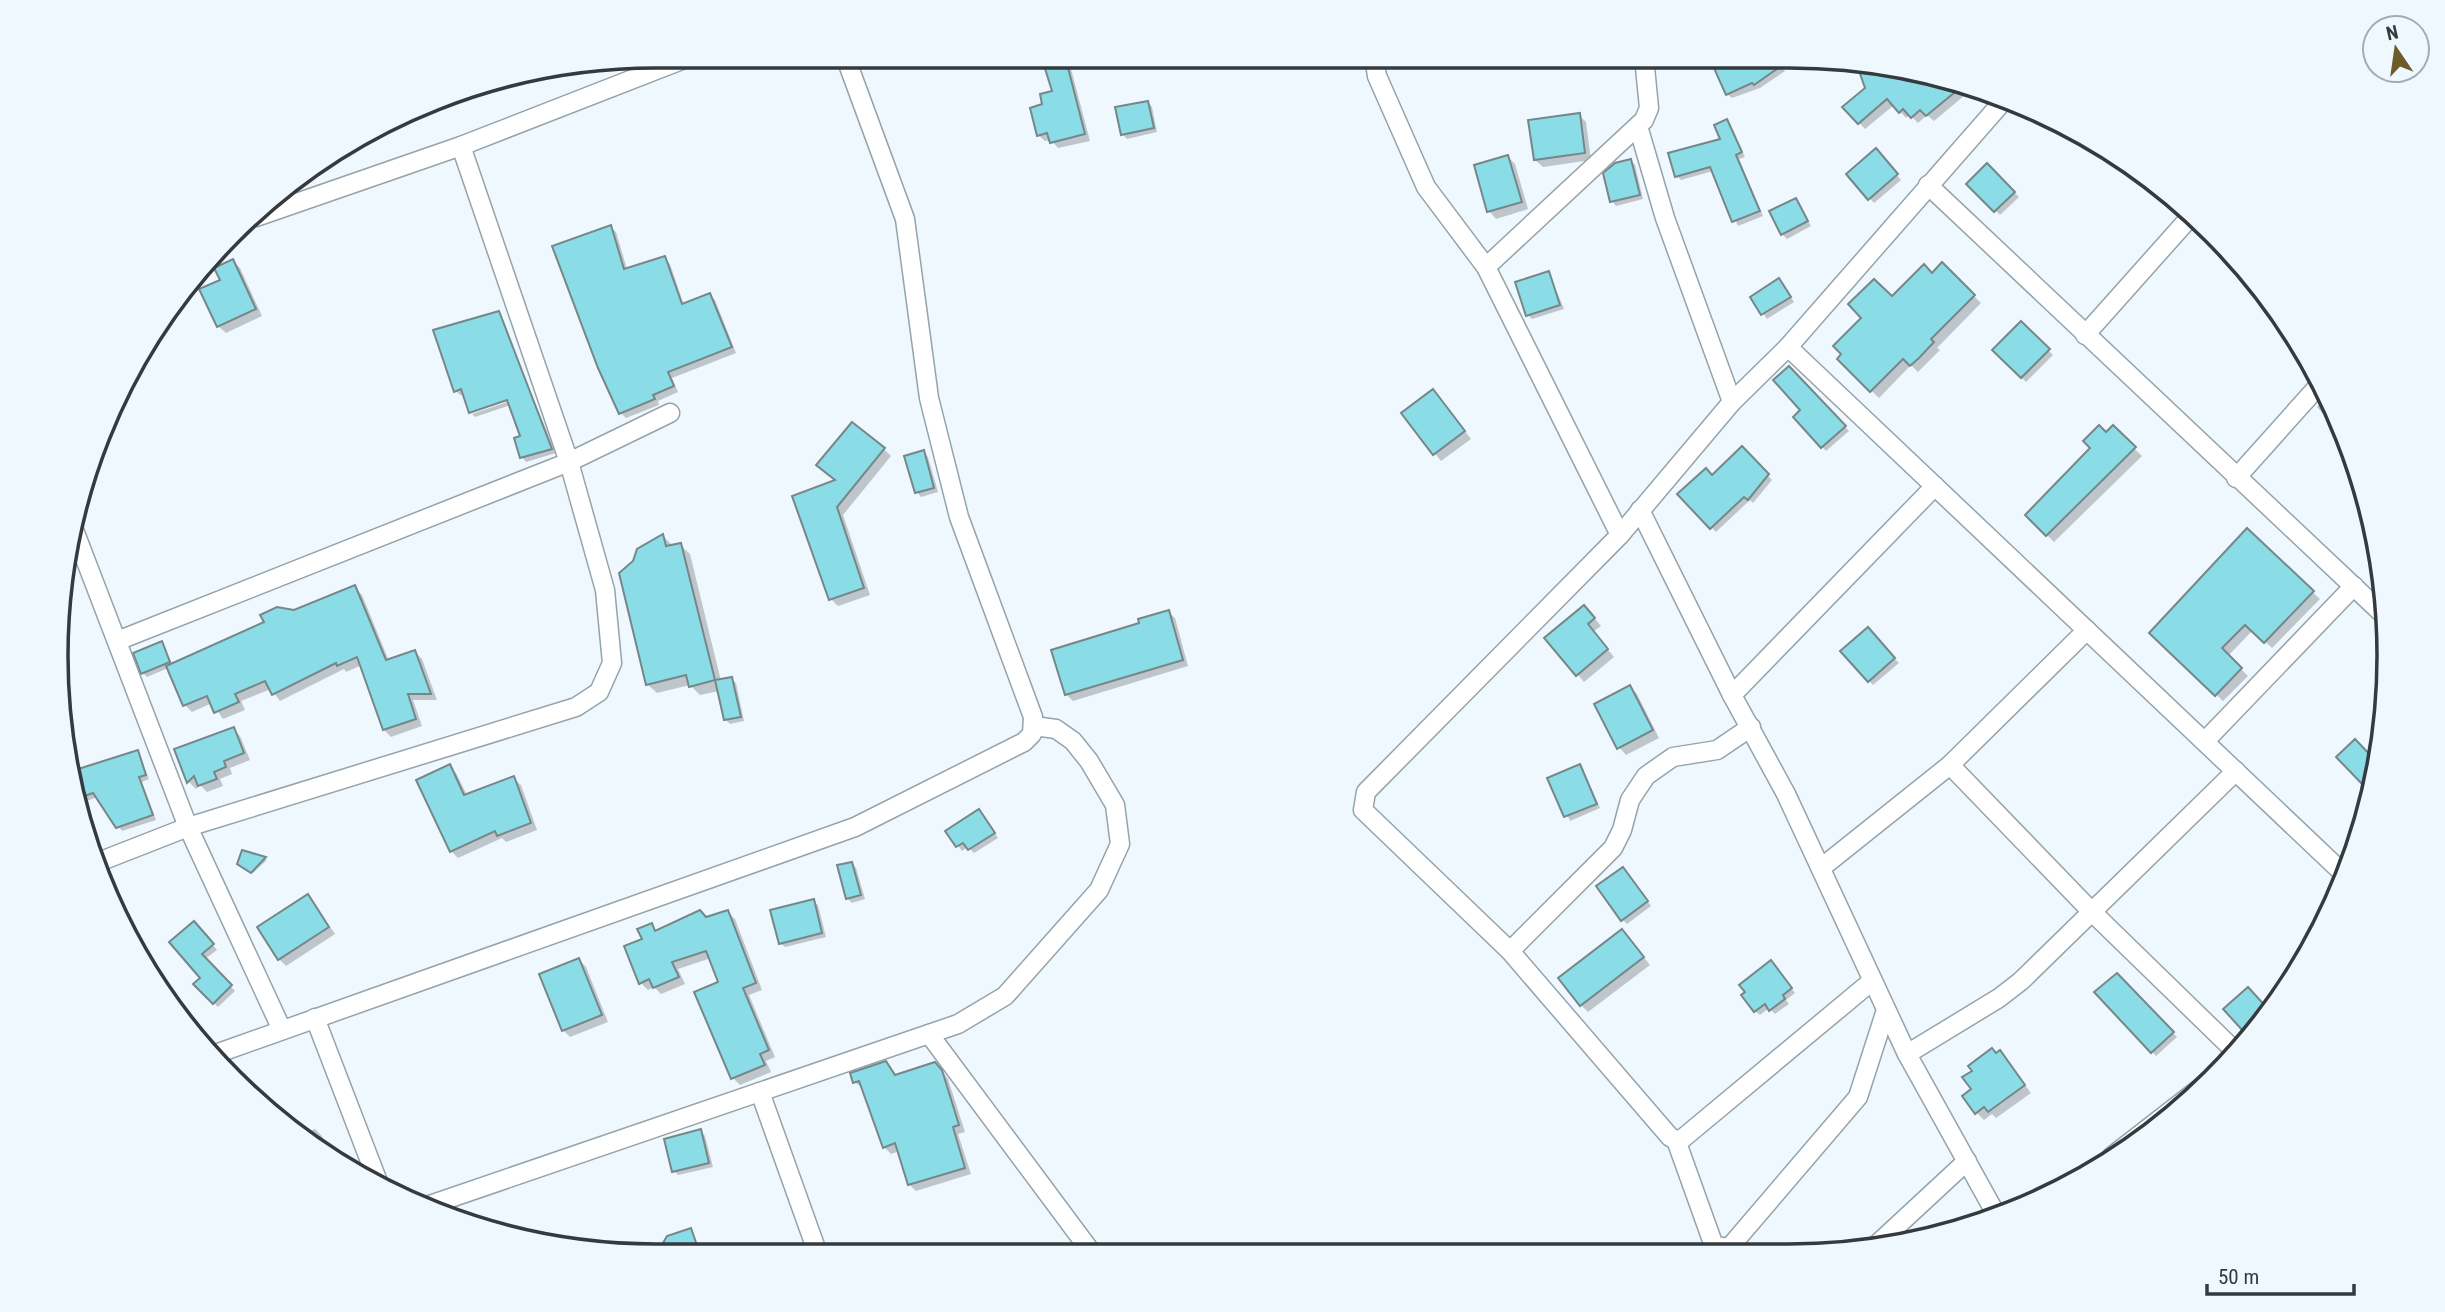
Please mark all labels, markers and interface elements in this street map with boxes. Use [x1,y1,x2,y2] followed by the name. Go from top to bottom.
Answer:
[2361,14,2431,84] north arrow
[2384,20,2401,45] text: N
[2207,1252,2354,1296] scale bar
[2218,1265,2259,1289] text: 50 m

